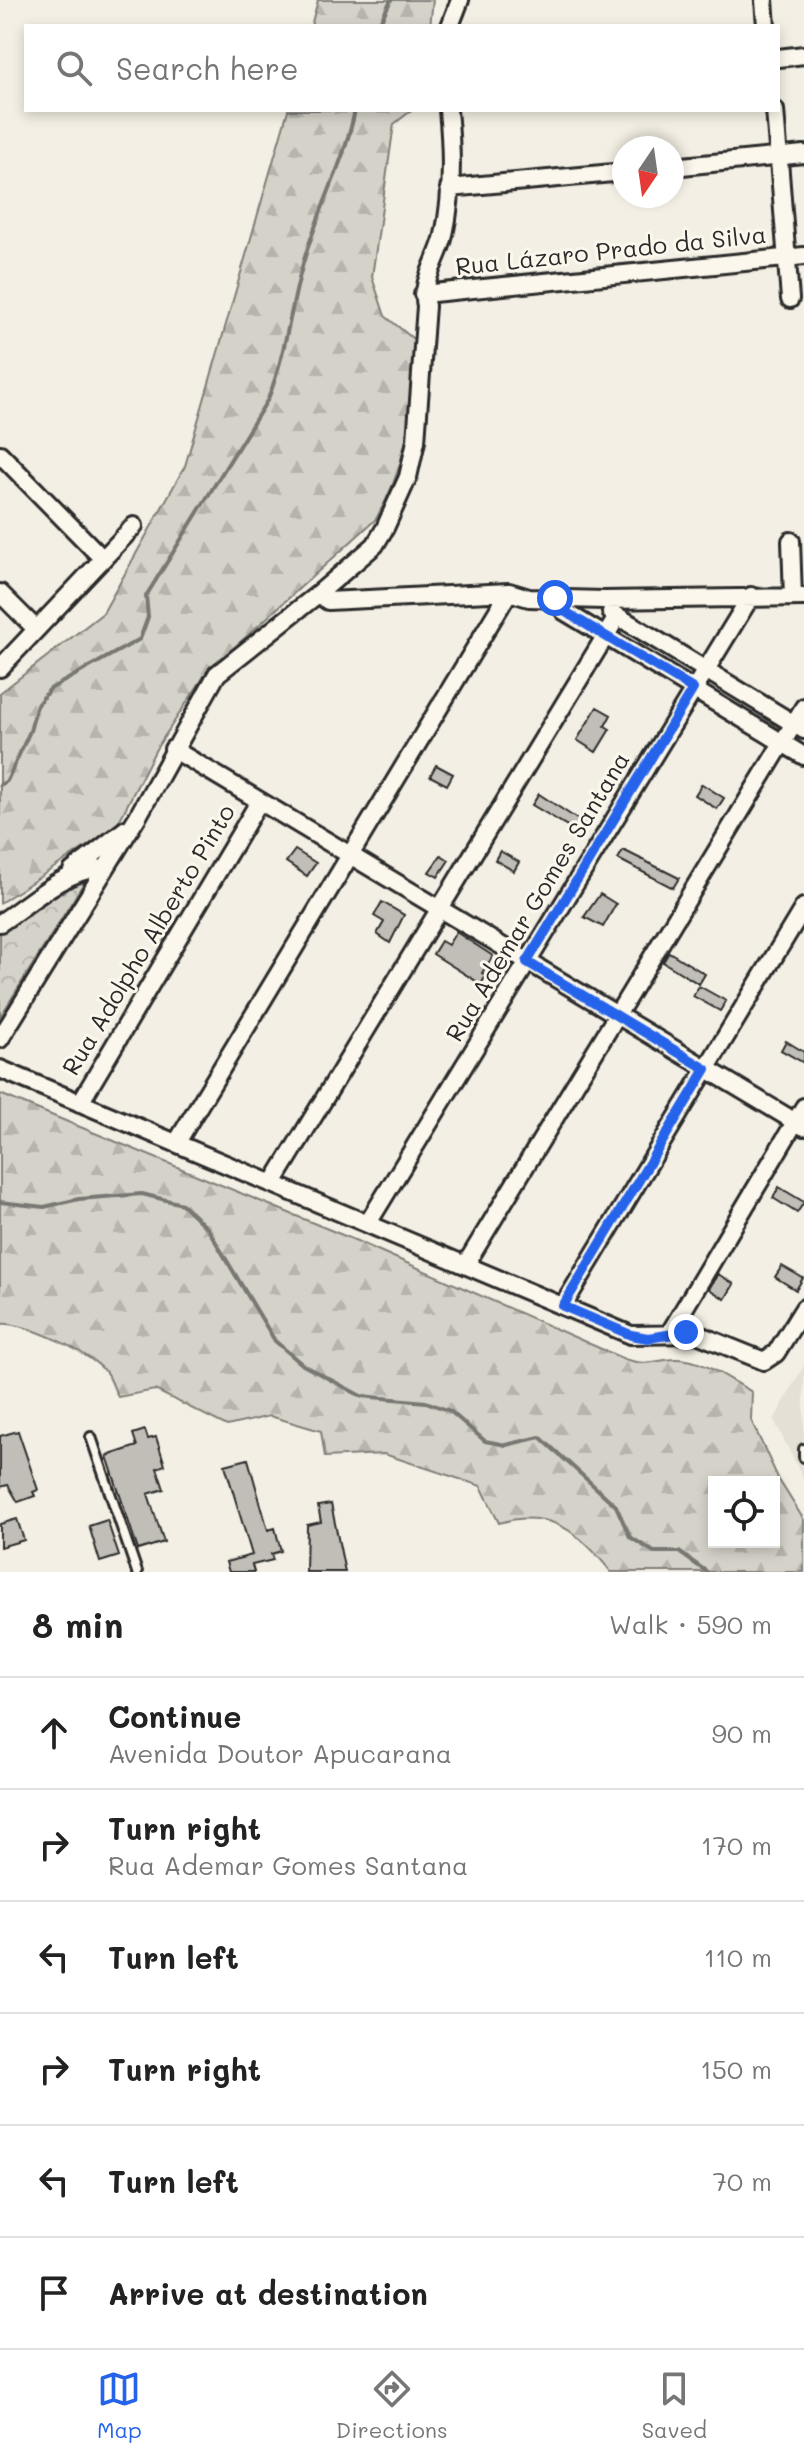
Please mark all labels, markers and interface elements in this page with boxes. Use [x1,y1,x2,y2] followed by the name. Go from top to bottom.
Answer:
[24,24,780,112] search box
[52,46,96,90] icon: search
[116,48,299,88] text: Search here
[612,136,684,208] north arrow
[454,218,768,281] street label: Rua Lázaro Prado da Silva
[537,580,573,616] route start
[438,746,636,1047] street label: Rua Ademar Gomes Santana
[54,798,241,1080] street label: Rua Adolpho Alberto Pinto
[668,1314,704,1350] route end
[708,1476,780,1548] map controls
[708,1476,780,1548] button: locate
[32,1602,123,1647] text: 8 min
[609,1607,772,1641] text: Walk · 590 m
[108,1696,241,1736] text: Continue
[32,1711,76,1755] icon: ahead
[712,1716,772,1750] text: 90 m
[108,1736,452,1770] text: Avenida Doutor Apucarana
[108,1808,261,1848] text: Turn right
[32,1823,76,1867] icon: right
[701,1828,772,1862] text: 170 m
[108,1848,468,1882] text: Rua Ademar Gomes Santana
[32,1935,76,1979] icon: left
[108,1937,239,1977] text: Turn left
[704,1940,772,1974] text: 110 m
[32,2047,76,2091] icon: right
[108,2049,261,2089] text: Turn right
[700,2052,772,2086] text: 150 m
[32,2159,76,2203] icon: left
[108,2161,239,2201] text: Turn left
[712,2164,772,2198] text: 70 m
[32,2271,76,2315] icon: arrive
[108,2273,428,2313] text: Arrive at destination
[97,2367,142,2444] tab: Map
[336,2367,448,2444] tab: Directions
[642,2367,707,2444] tab: Saved

